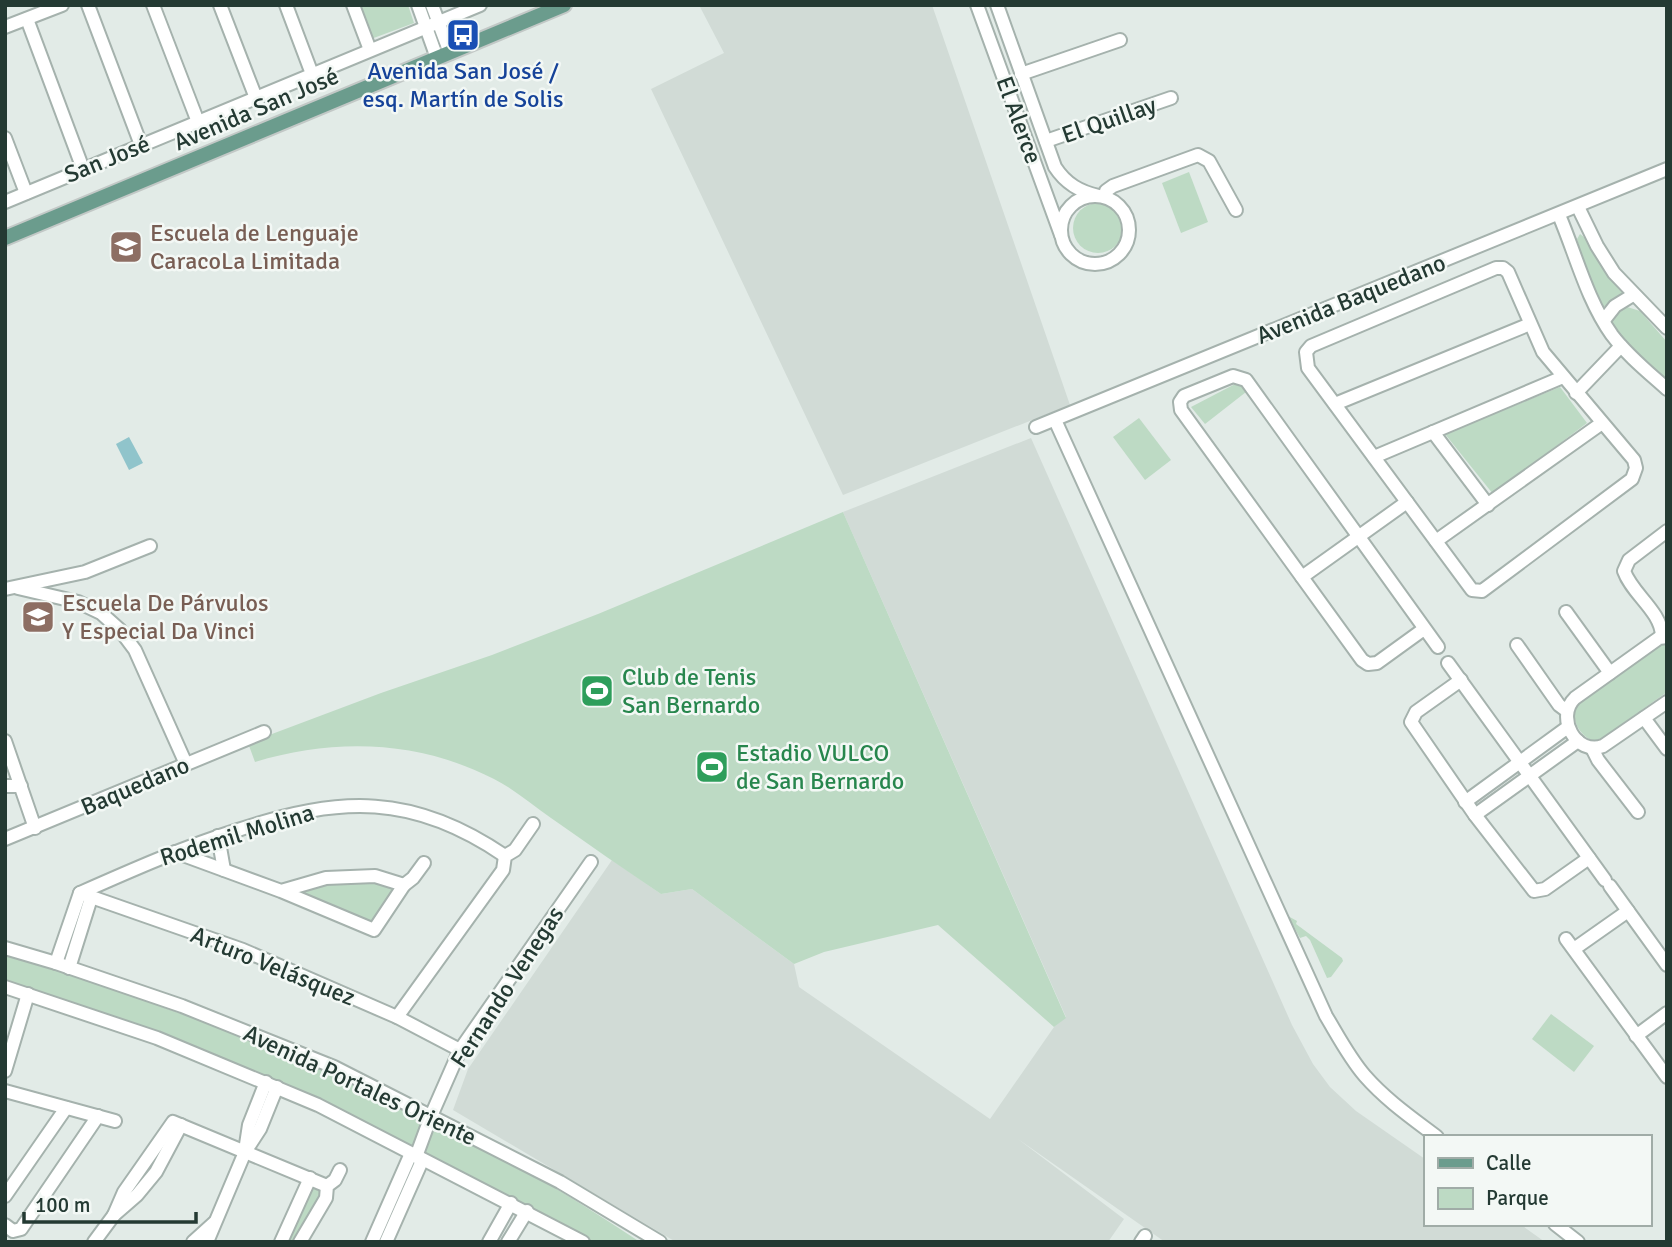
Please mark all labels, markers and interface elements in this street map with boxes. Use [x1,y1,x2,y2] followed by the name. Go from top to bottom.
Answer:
[444,16,482,54] bus stop icon: Avenida San José / esq. Martín de Solis
[363,56,563,114] place label: Avenida San José / esq. Martín de Solis
[169,61,343,157] street label: Avenida San José
[989,72,1049,168] street label: El Alerce
[1058,90,1160,150] street label: El Quillay
[60,128,154,190] street label: San José
[150,218,359,276] place label: Escuela de Lenguaje CaracoLa Limitada
[107,228,145,266] school or university icon: Escuela de Lenguaje CaracoLa Limitada
[1252,247,1450,351] street label: Avenida Baquedano
[62,588,269,646] place label: Escuela De Párvulos Y Especial Da Vinci
[19,598,57,636] school or university icon: Escuela De Párvulos Y Especial Da Vinci
[622,662,760,720] place label: Club de Tenis San Bernardo
[578,672,616,710] sports icon: Club de Tenis San Bernardo
[736,738,904,796] place label: Estadio VULCO de San Bernardo
[693,748,731,786] sports icon: Estadio VULCO de San Bernardo
[76,750,194,822] street label: Baquedano
[156,797,318,873] street label: Rodemil Molina
[444,901,570,1073] street label: Fernando Venegas
[186,919,360,1013] street label: Arturo Velásquez
[239,1018,481,1152] street label: Avenida Portales Oriente
[1424,1135,1651,1226] legend
[1486,1150,1532,1176] text: Calle
[24,1180,196,1224] scale bar
[1486,1185,1549,1211] text: Parque
[35,1192,90,1218] text: 100 m

